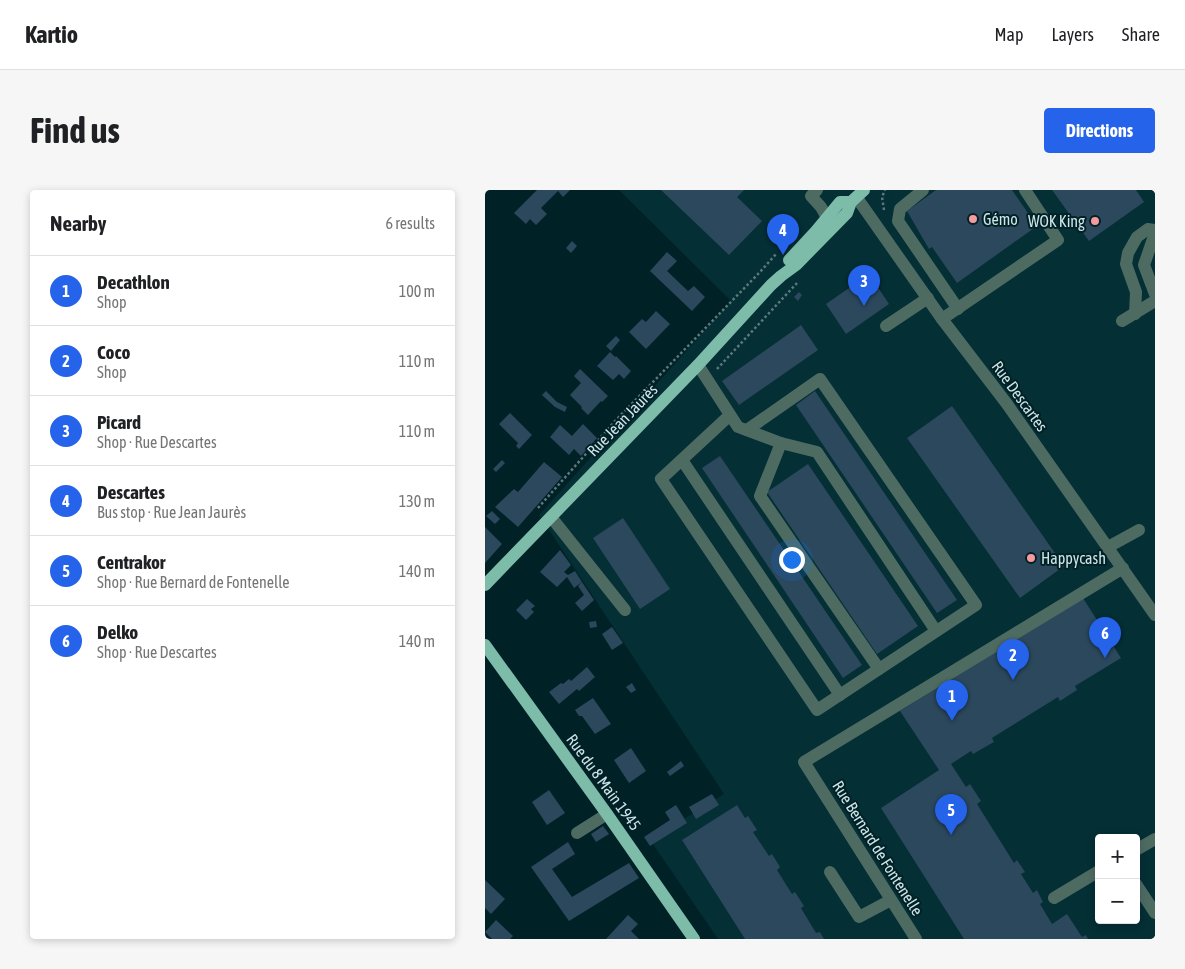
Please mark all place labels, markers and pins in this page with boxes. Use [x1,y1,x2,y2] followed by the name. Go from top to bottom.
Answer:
[983,210,1018,228] place label: Gémo
[1028,212,1085,231] place label: WOK King
[967,213,979,225] marker: Gémo
[767,214,799,255] pin: 4
[1089,215,1101,227] marker: WOK King
[848,265,880,306] pin: 3
[1041,549,1106,568] place label: Happycash
[1025,552,1037,564] marker: Happycash
[1089,617,1121,658] pin: 6
[997,639,1029,680] pin: 2
[936,680,968,721] pin: 1
[935,794,967,835] pin: 5

